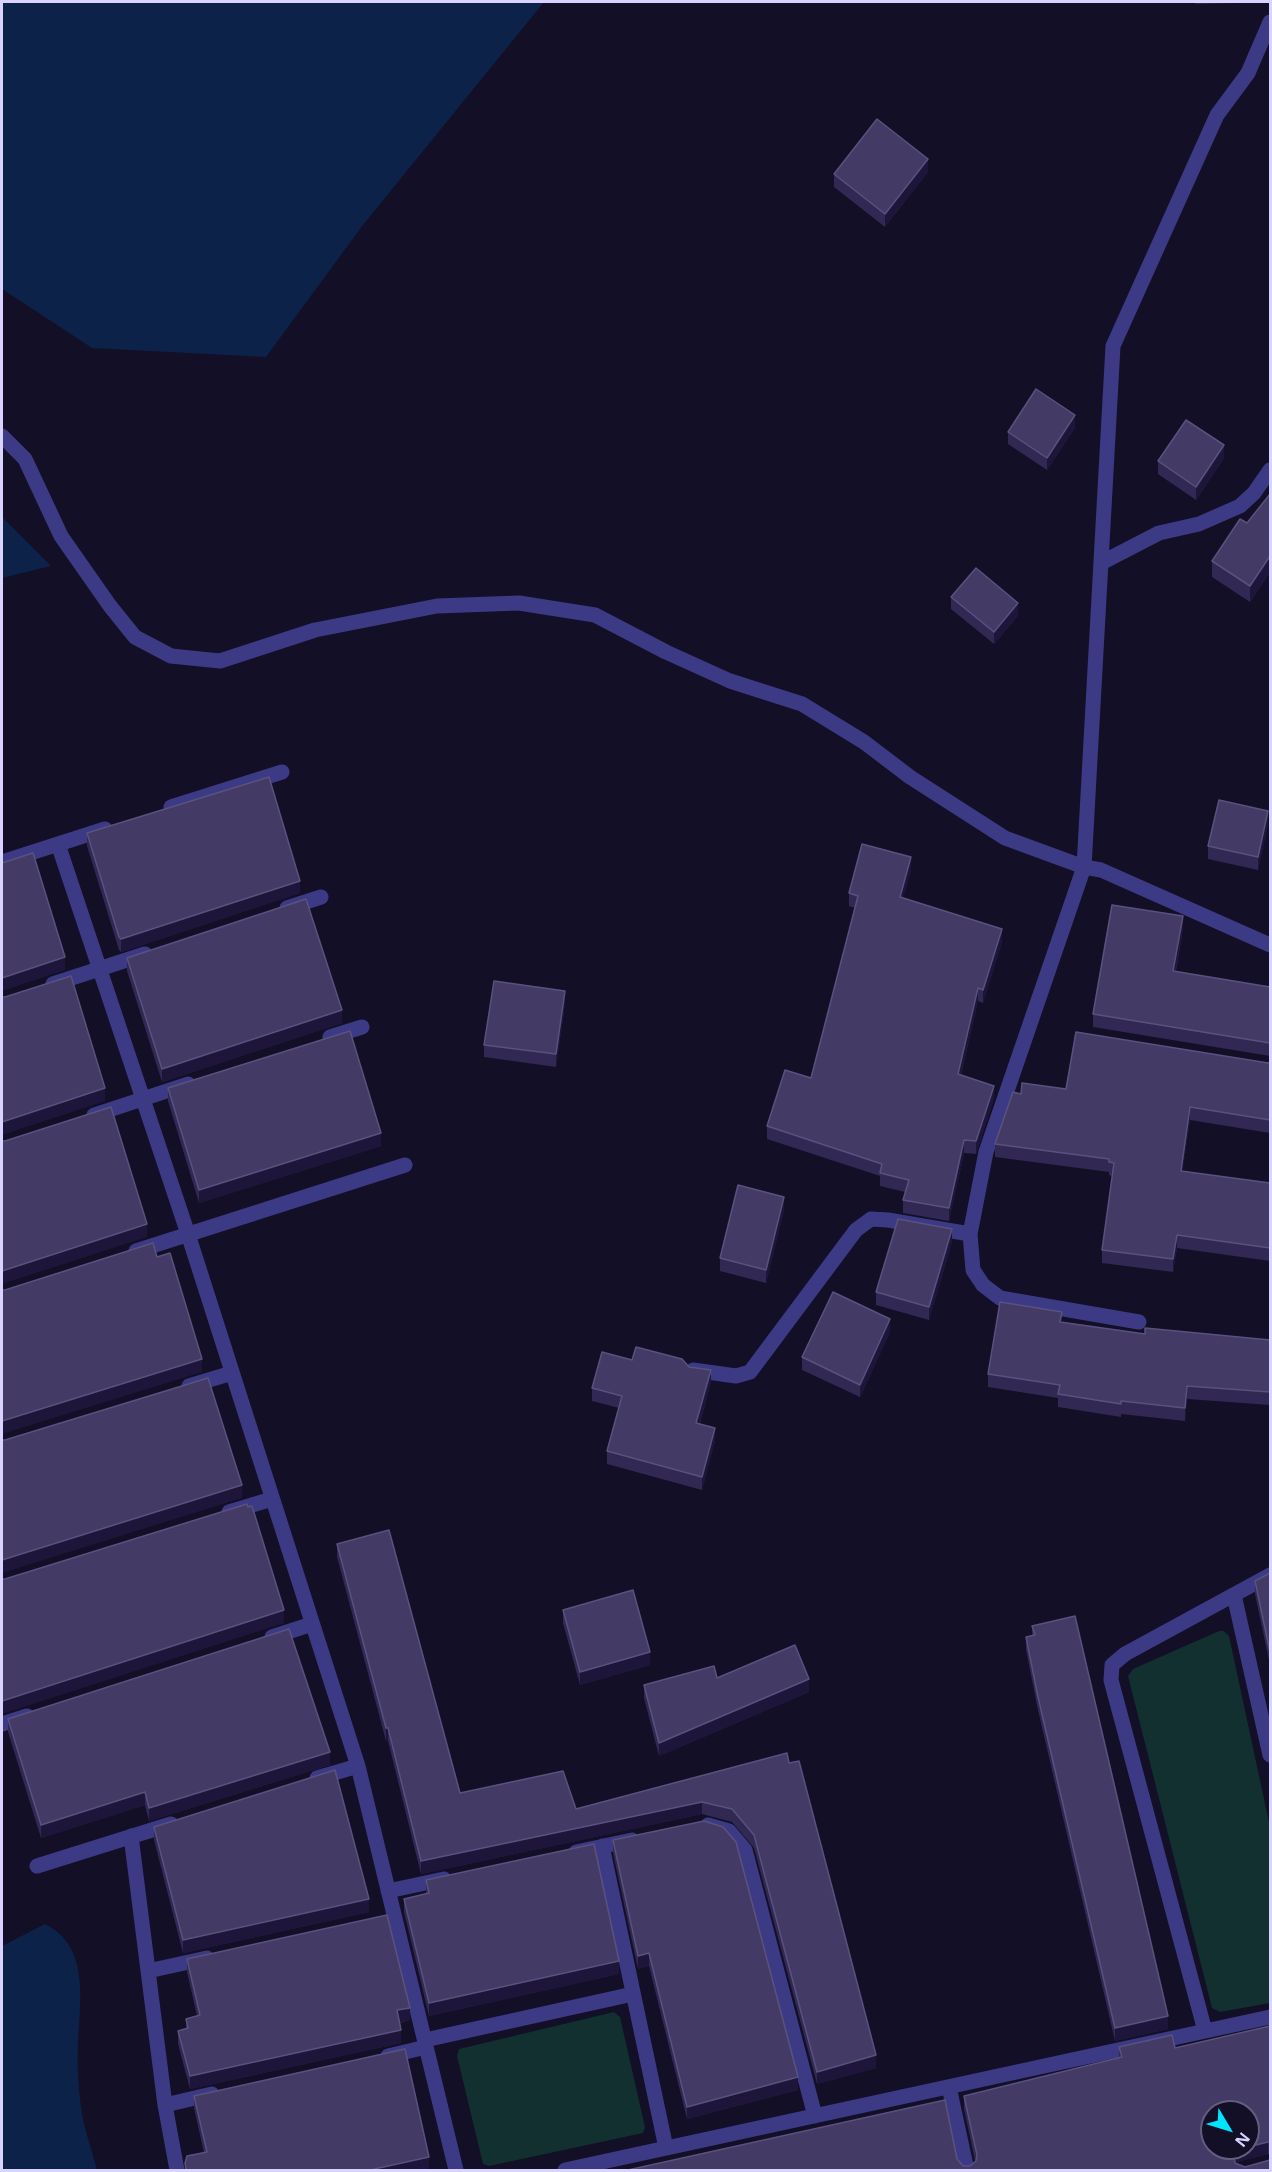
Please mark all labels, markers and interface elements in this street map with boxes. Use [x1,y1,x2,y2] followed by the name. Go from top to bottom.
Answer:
[1200,2100,1260,2160] north arrow
[1230,2128,1255,2152] text: N

